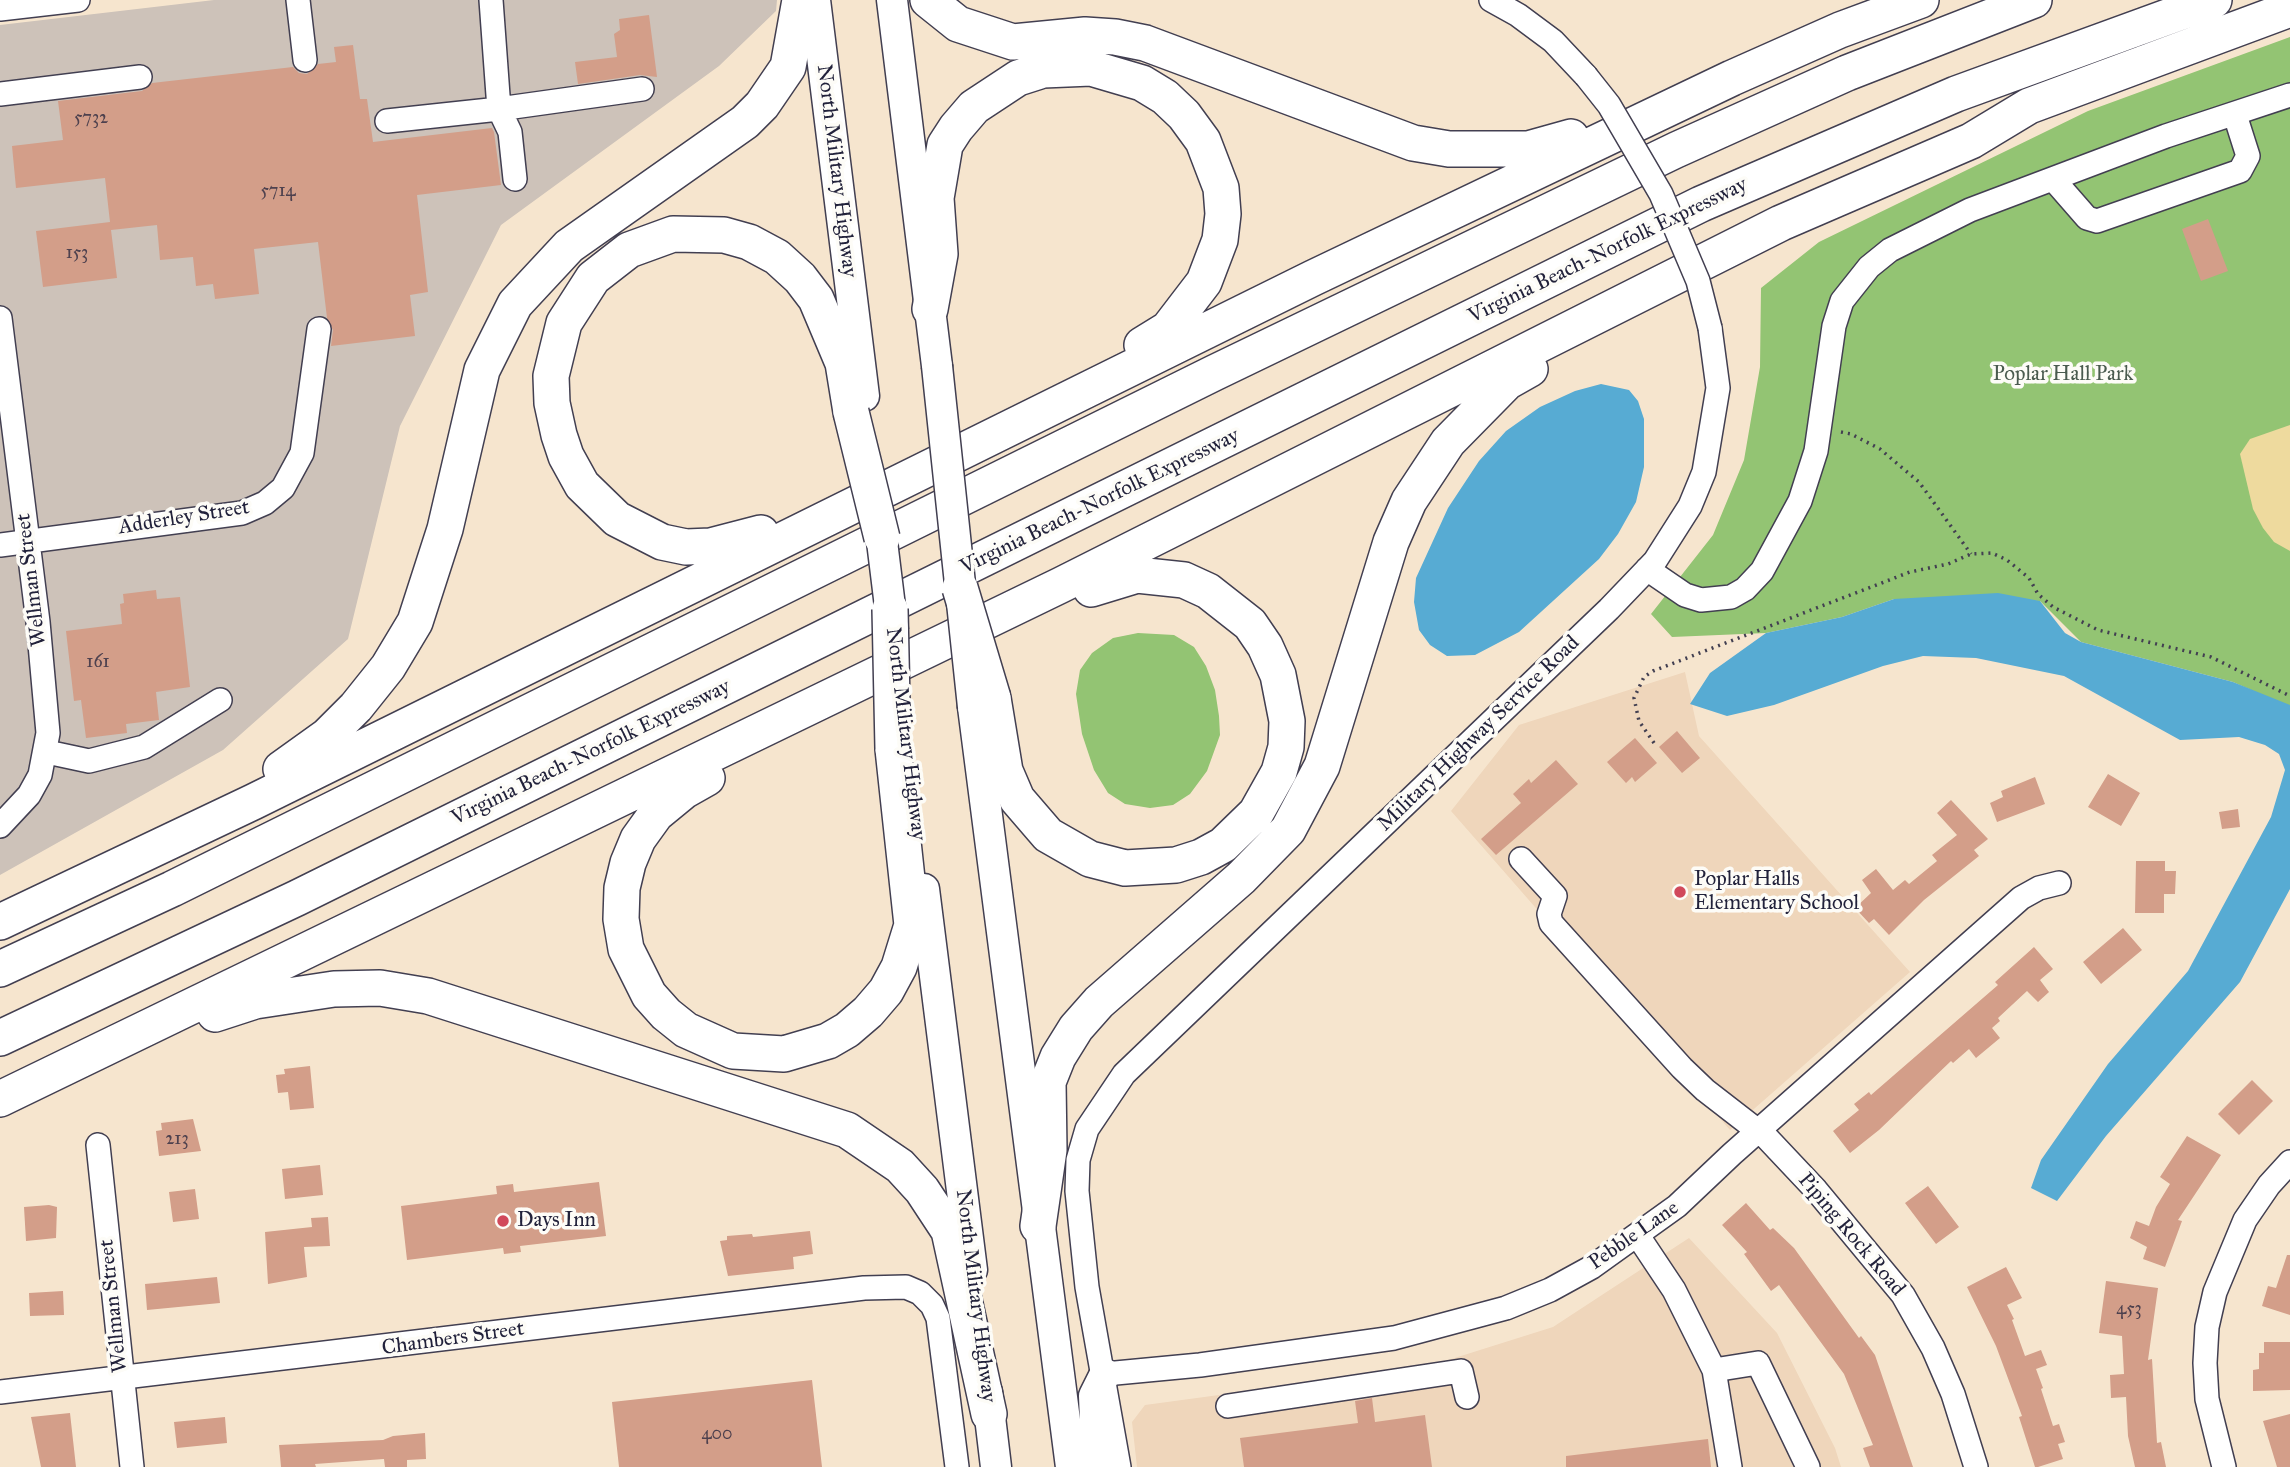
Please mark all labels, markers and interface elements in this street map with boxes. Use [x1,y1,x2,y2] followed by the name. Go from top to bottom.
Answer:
[810,63,862,279] street label: North Military Highway
[74,108,108,130] house number: 5732
[1464,172,1752,330] street label: Virginia Beach-Norfolk Expressway
[260,181,296,203] house number: 5714
[66,243,88,265] house number: 153
[1993,362,2133,388] park label: Poplar Hall Park
[956,423,1244,581] street label: Virginia Beach-Norfolk Expressway
[117,495,251,541] street label: Adderley Street
[11,512,53,648] street label: Wellman Street
[879,626,931,842] street label: North Military Highway
[1373,631,1585,837] street label: Military Highway Service Road
[86,652,110,674] house number: 161
[447,674,735,832] street label: Virginia Beach-Norfolk Expressway
[1694,867,1859,917] place label: Poplar Halls Elementary School
[1672,884,1688,900] marker: Poplar Halls Elementary School
[165,1129,189,1151] house number: 213
[1792,1168,1910,1302] street label: Piping Rock Road
[949,1188,1001,1404] street label: North Military Highway
[1584,1196,1684,1276] street label: Pebble Lane
[517,1208,596,1234] place label: Days Inn
[495,1213,511,1229] marker: Days Inn
[94,1238,134,1374] street label: Wellman Street
[2116,1299,2142,1321] house number: 453
[380,1317,526,1361] street label: Chambers Street
[702,1424,732,1446] house number: 400

